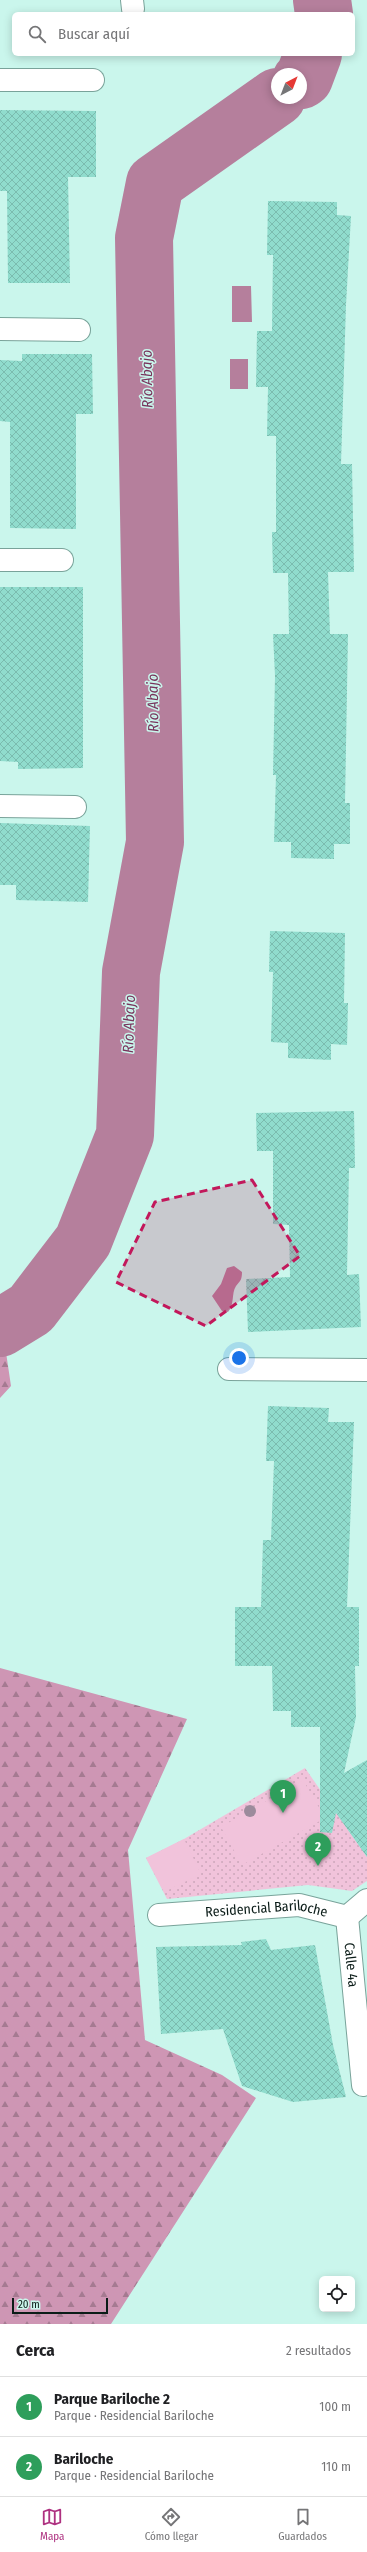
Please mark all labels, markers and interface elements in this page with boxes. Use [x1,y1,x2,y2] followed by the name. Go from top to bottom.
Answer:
[12,12,355,56] search box
[26,23,48,45] icon: search
[58,25,130,43] text: Buscar aquí
[271,68,307,104] north arrow
[137,350,157,408] water label: Río Abajo
[143,674,163,732] water label: Río Abajo
[119,994,139,1053] water label: Río Abajo
[229,1348,249,1368] your location
[270,1780,296,1813] pin: 1
[305,1833,331,1866] pin: 2
[205,1896,330,1920] street label: Residencial Bariloche
[341,1942,362,1988] street label: Calle 4a
[319,2276,355,2312] map controls
[319,2276,355,2312] button: locate
[12,2296,108,2315] scale bar
[18,2298,40,2311] text: 20 m
[16,2340,55,2361] text: Cerca
[286,2343,351,2358] text: 2 resultados
[54,2390,170,2408] text: Parque Bariloche 2
[26,2399,32,2414] text: 1
[319,2399,351,2414] text: 100 m
[54,2408,214,2423] text: Parque · Residencial Bariloche
[54,2450,113,2468] text: Bariloche
[26,2459,32,2474] text: 2
[321,2459,351,2474] text: 110 m
[54,2468,214,2483] text: Parque · Residencial Bariloche
[40,2506,64,2543] tab: Mapa
[145,2506,198,2543] tab: Cómo llegar
[278,2506,327,2543] tab: Guardados

